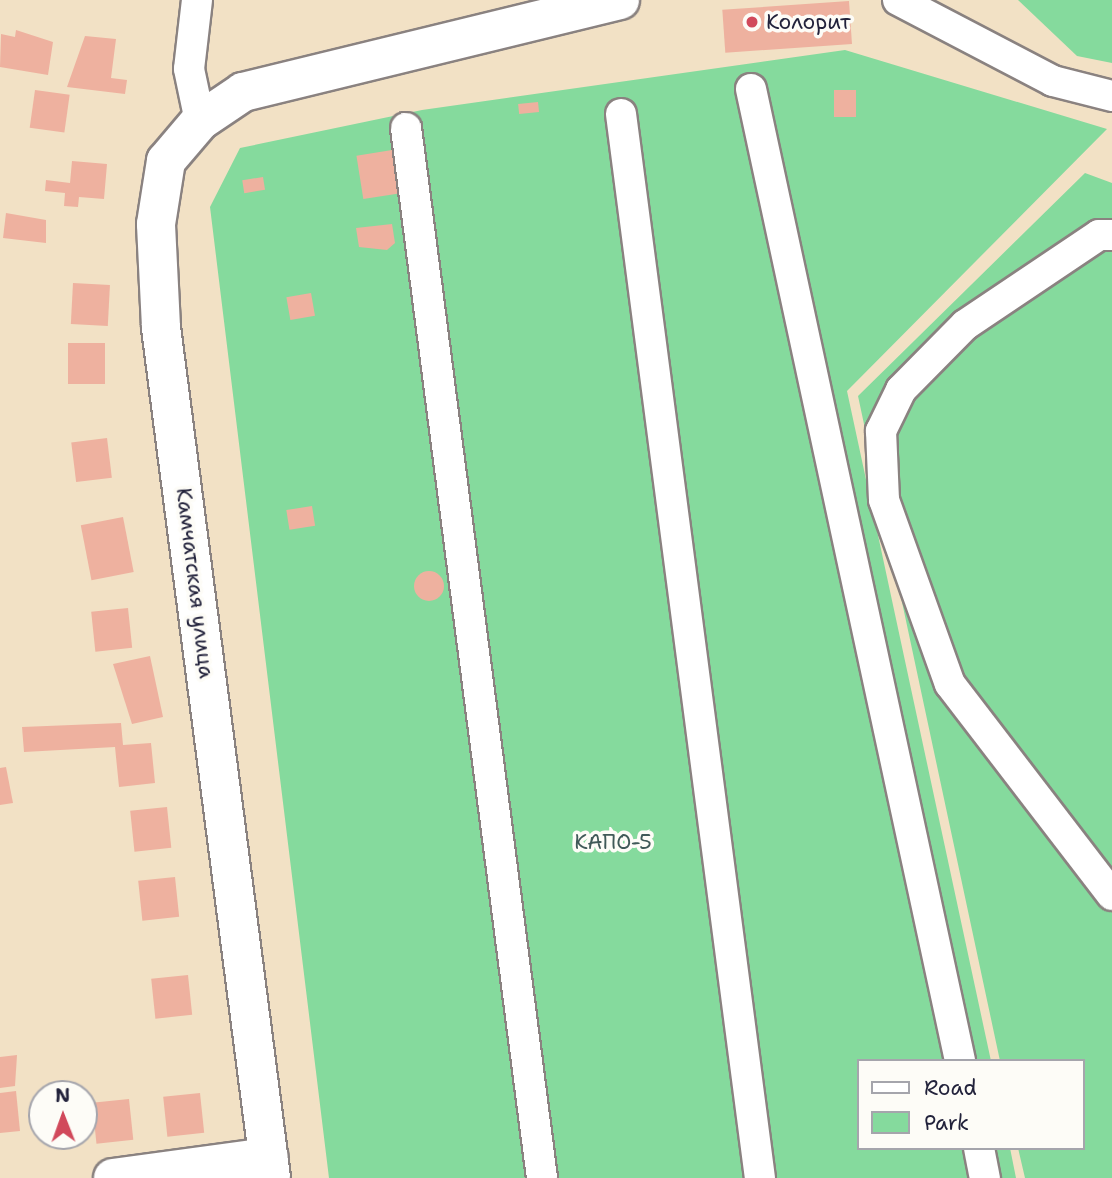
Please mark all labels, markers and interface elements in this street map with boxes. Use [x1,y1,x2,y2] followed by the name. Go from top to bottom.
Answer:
[766,9,851,35] place label: Колорит
[744,14,760,30] marker: Колорит
[171,486,219,680] street label: Камчатская улица
[574,829,652,855] park label: КАПО-5
[856,1059,1084,1150] legend
[924,1074,977,1102] text: Road
[28,1080,98,1150] north arrow
[55,1083,70,1108] text: N
[924,1109,969,1137] text: Park

